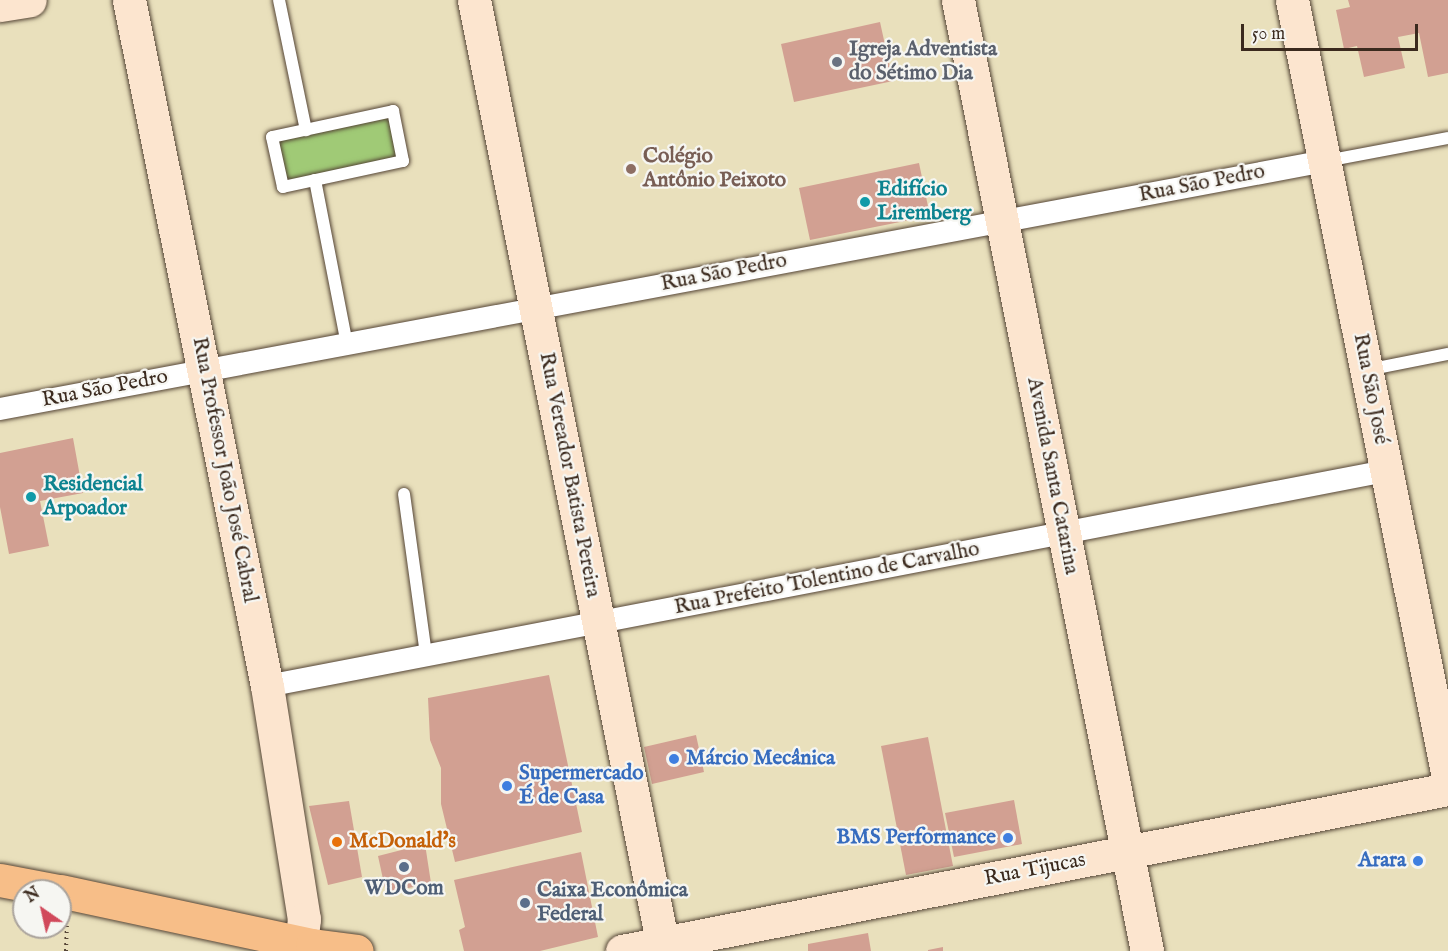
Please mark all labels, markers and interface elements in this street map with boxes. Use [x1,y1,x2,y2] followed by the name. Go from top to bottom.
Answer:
[1244,12,1421,50] scale bar
[1252,23,1285,46] text: 50 m
[849,37,997,87] place label: Igreja Adventista do Sétimo Dia
[830,55,844,69] marker: Igreja Adventista do Sétimo Dia
[643,144,786,194] place label: Colégio Antônio Peixoto
[1137,159,1267,209] street label: Rua São Pedro
[624,162,638,176] marker: Colégio Antônio Peixoto
[877,177,971,227] place label: Edifício Liremberg
[858,195,872,209] marker: Edifício Liremberg
[659,248,789,298] street label: Rua São Pedro
[1347,331,1393,447] street label: Rua São José
[186,335,262,605] street label: Rua Professor João José Cabral
[533,350,605,600] street label: Rua Vereador Batista Pereira
[40,364,170,414] street label: Rua São Pedro
[1021,375,1083,577] street label: Avenida Santa Catarina
[43,472,143,522] place label: Residencial Arpoador
[24,490,38,504] marker: Residencial Arpoador
[672,537,982,621] street label: Rua Prefeito Tolentino de Carvalho
[686,746,835,772] place label: Márcio Mecânica
[667,752,681,766] marker: Márcio Mecânica
[519,761,643,811] place label: Supermercado É de Casa
[500,779,514,793] marker: Supermercado É de Casa
[836,825,996,851] place label: BMS Performance
[349,829,456,855] place label: McDonald's
[1001,831,1015,845] marker: BMS Performance
[330,835,344,849] marker: McDonald's
[982,848,1088,892] street label: Rua Tijucas
[1358,848,1406,874] place label: Arara
[1411,854,1425,868] marker: Arara
[397,860,411,874] marker: WDCom
[364,876,444,902] place label: WDCom
[537,878,688,928] place label: Caixa Econômica Federal
[12,879,72,939] north arrow
[22,884,44,908] text: N
[518,896,532,910] marker: Caixa Econômica Federal

